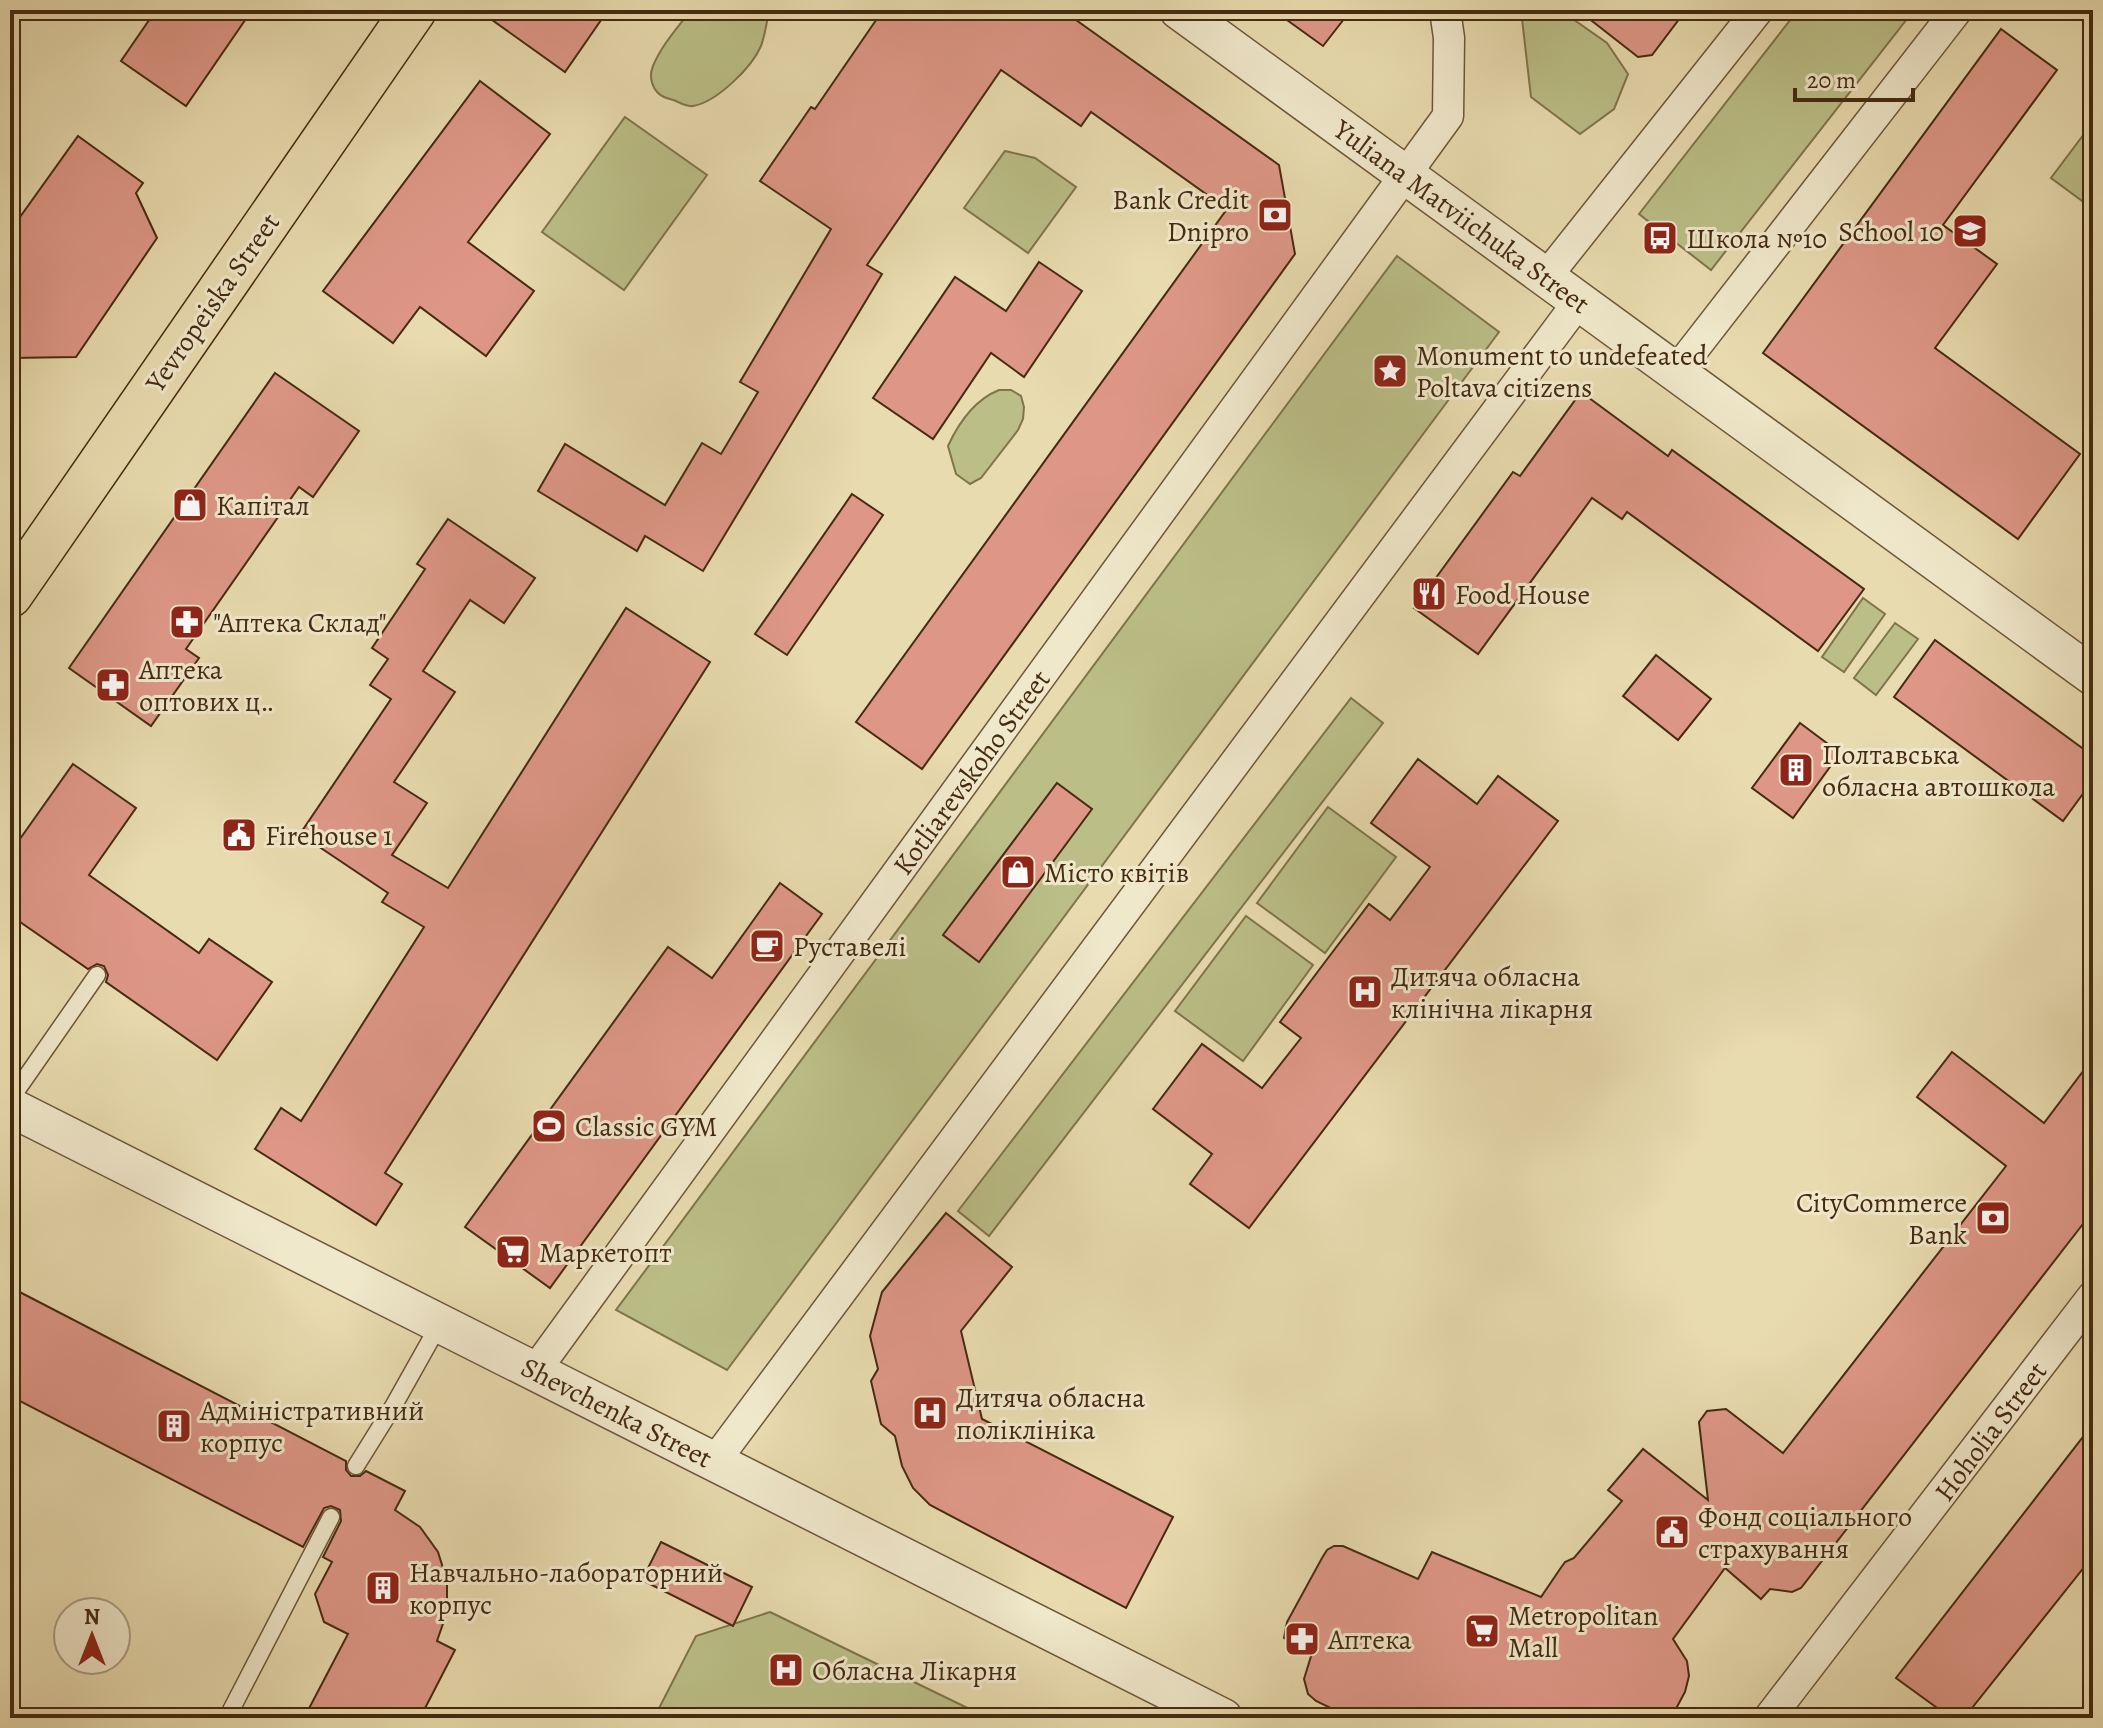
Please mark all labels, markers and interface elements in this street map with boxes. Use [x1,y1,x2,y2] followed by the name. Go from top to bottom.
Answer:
[1795,52,1913,102] scale bar
[1807,64,1856,96] text: 20 m
[1325,110,1597,323] street label: Yuliana Matviichuka Street
[1112,181,1249,251] place label: Bank Credit Dnipro
[1256,196,1294,234] bank icon: Bank Credit Dnipro
[136,205,289,401] street label: Yevropeiska Street
[1951,212,1989,250] school or university icon: School 10
[1838,213,1944,251] place label: School 10
[1641,219,1679,257] bus stop icon: Школа №10
[1686,220,1827,258] place label: Школа №10
[1416,337,1708,407] place label: Monument to undefeated Poltava citizens
[1371,352,1409,390] place icon: Monument to undefeated Poltava citizens
[171,486,209,524] shop icon: Капітал
[216,487,310,525] place label: Капітал
[1410,575,1448,613] restaurant icon: Food House
[1455,576,1590,614] place label: Food House
[168,603,206,641] pharmacy icon: "Аптека Склад"
[213,604,387,642] place label: "Аптека Склад"
[138,651,273,721] place label: Аптека оптових ц‥
[884,662,1059,883] street label: Kotliarevskoho Street
[94,666,132,704] pharmacy icon: Аптека оптових ц‥
[1822,736,2055,806] place label: Полтавська обласна автошкола
[1777,751,1815,789] building icon: Полтавська обласна автошкола
[220,816,258,854] public building icon: Firehouse 1
[265,817,393,855] place label: Firehouse 1
[999,853,1037,891] shop icon: Місто квітів
[1044,854,1189,892] place label: Місто квітів
[748,927,786,965] cafe icon: Руставелі
[793,928,906,966] place label: Руставелі
[1391,958,1593,1028] place label: Дитяча обласна клінічна лікарня
[1346,973,1384,1011] hospital icon: Дитяча обласна клінічна лікарня
[530,1107,568,1145] sports icon: Classic GYM
[575,1108,717,1146] place label: Classic GYM
[1796,1184,1967,1254] place label: CityCommerce Bank
[1974,1199,2012,1237] bank icon: CityCommerce Bank
[494,1233,532,1271] supermarket icon: Маркетопт
[539,1234,672,1272] place label: Маркетопт
[515,1348,719,1477] street label: Shevchenka Street
[1926,1354,2056,1509] street label: Hoholia Street
[956,1379,1145,1449] place label: Дитяча обласна поліклініка
[199,1392,424,1462] place label: Адміністративний корпус
[911,1394,949,1432] hospital icon: Дитяча обласна поліклініка
[155,1407,193,1445] building icon: Адміністративний корпус
[1698,1498,1912,1568] place label: Фонд соціального страхування
[1653,1513,1691,1551] public building icon: Фонд соціального страхування
[409,1554,723,1624] place label: Навчально-лабораторний корпус
[364,1569,402,1607] building icon: Навчально-лабораторний корпус
[52,1596,132,1676] north arrow
[1508,1597,1658,1667] place label: Metropolitan Mall
[84,1602,100,1632] text: N
[1463,1612,1501,1650] supermarket icon: Metropolitan Mall
[1283,1620,1321,1658] pharmacy icon: Аптека
[1327,1621,1412,1659] place label: Аптека
[767,1651,805,1689] hospital icon: Обласна Лікарня
[812,1652,1017,1690] place label: Обласна Лікарня

